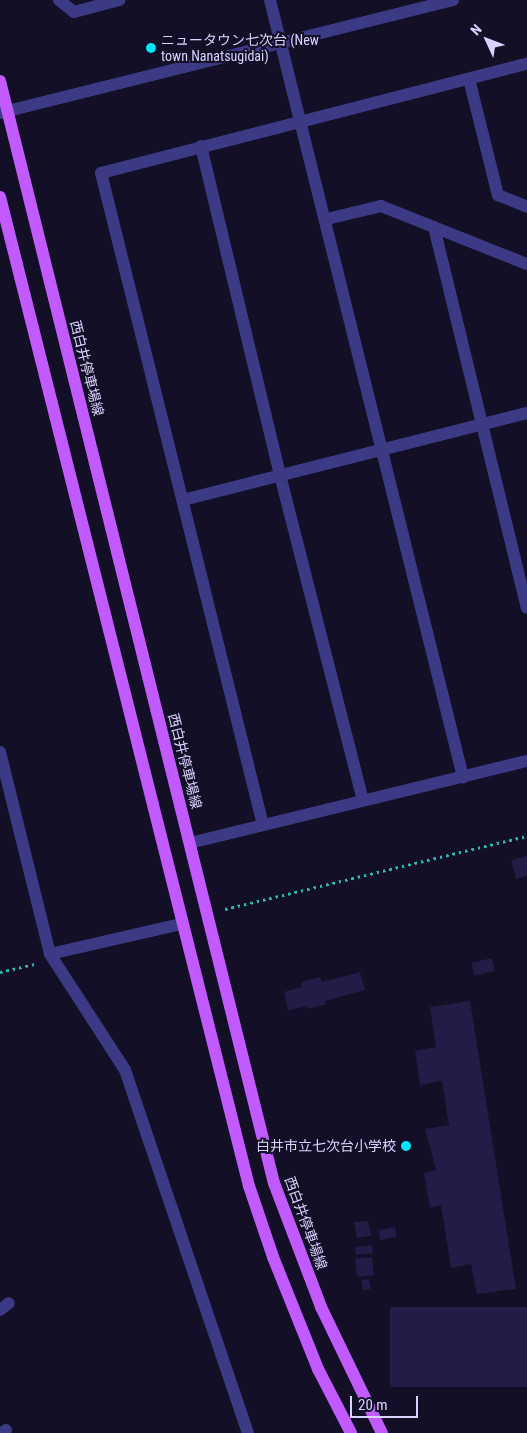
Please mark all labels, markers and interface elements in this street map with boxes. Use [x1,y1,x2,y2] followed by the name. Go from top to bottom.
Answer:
[462,15,512,65] north arrow
[467,21,485,38] text: N
[161,32,319,64] place label: ニュータウン七次台 (New town Nanatsugidai)
[145,42,157,54] marker: ニュータウン七次台 (New town Nanatsugidai)
[67,318,107,418] street label: 西白井停車場線
[165,711,205,811] street label: 西白井停車場線
[256,1138,396,1154] place label: 白井市立七次台小学校
[400,1140,412,1152] marker: 白井市立七次台小学校
[281,1174,331,1272] street label: 西白井停車場線
[352,1386,420,1418] scale bar
[358,1396,388,1414] text: 20 m

